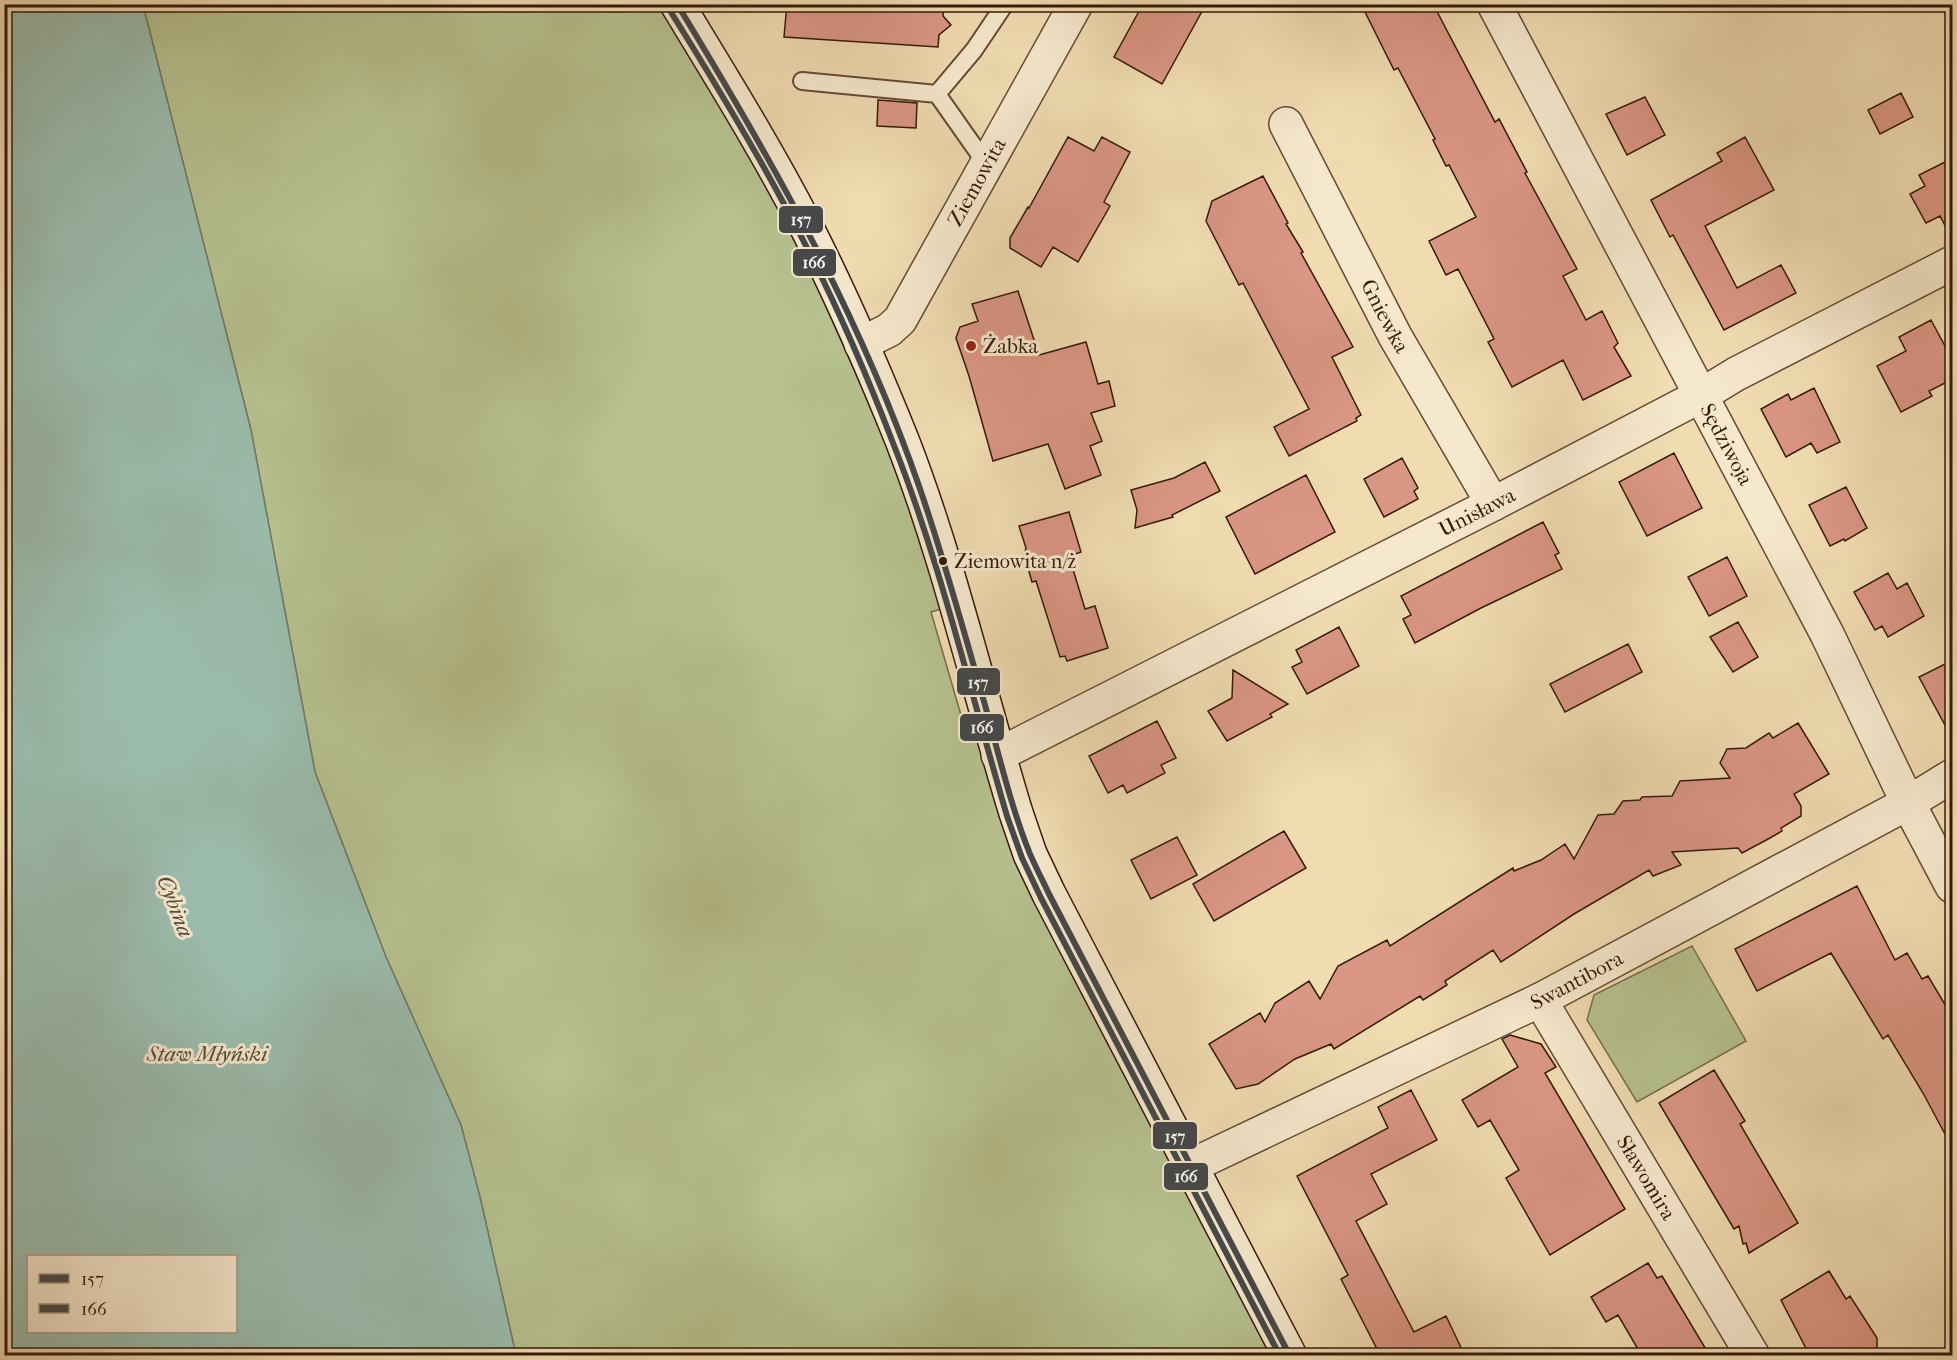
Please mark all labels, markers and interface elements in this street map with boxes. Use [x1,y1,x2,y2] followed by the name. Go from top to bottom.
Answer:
[943,134,1011,230] street label: Ziemowita
[778,205,824,234] line badge: 157
[791,210,811,229] text: 157
[792,248,837,277] line badge: 166
[803,253,826,272] text: 166
[1356,275,1414,357] street label: Gniewka
[983,334,1039,358] place label: Żabka
[964,339,978,353] marker: Żabka
[1695,399,1758,489] street label: Sędziwoja
[1435,482,1519,542] street label: Unisława
[954,550,1076,573] place label: Ziemowita n/ż
[937,555,949,567] marker: Ziemowita n/ż
[956,667,1001,696] line badge: 157
[968,673,988,692] text: 157
[959,713,1005,742] line badge: 166
[971,718,994,737] text: 166
[151,872,199,941] water label: Cybina
[1527,946,1627,1015] street label: Swantibora
[146,1041,269,1067] water label: Staw Młyński
[1152,1121,1198,1150] line badge: 157
[1165,1127,1185,1146] text: 157
[1612,1131,1681,1224] street label: Sławomira
[1163,1162,1209,1191] line badge: 166
[1175,1167,1198,1186] text: 166
[27,1255,237,1333] legend
[81,1269,104,1290] text: 157
[81,1299,107,1320] text: 166

